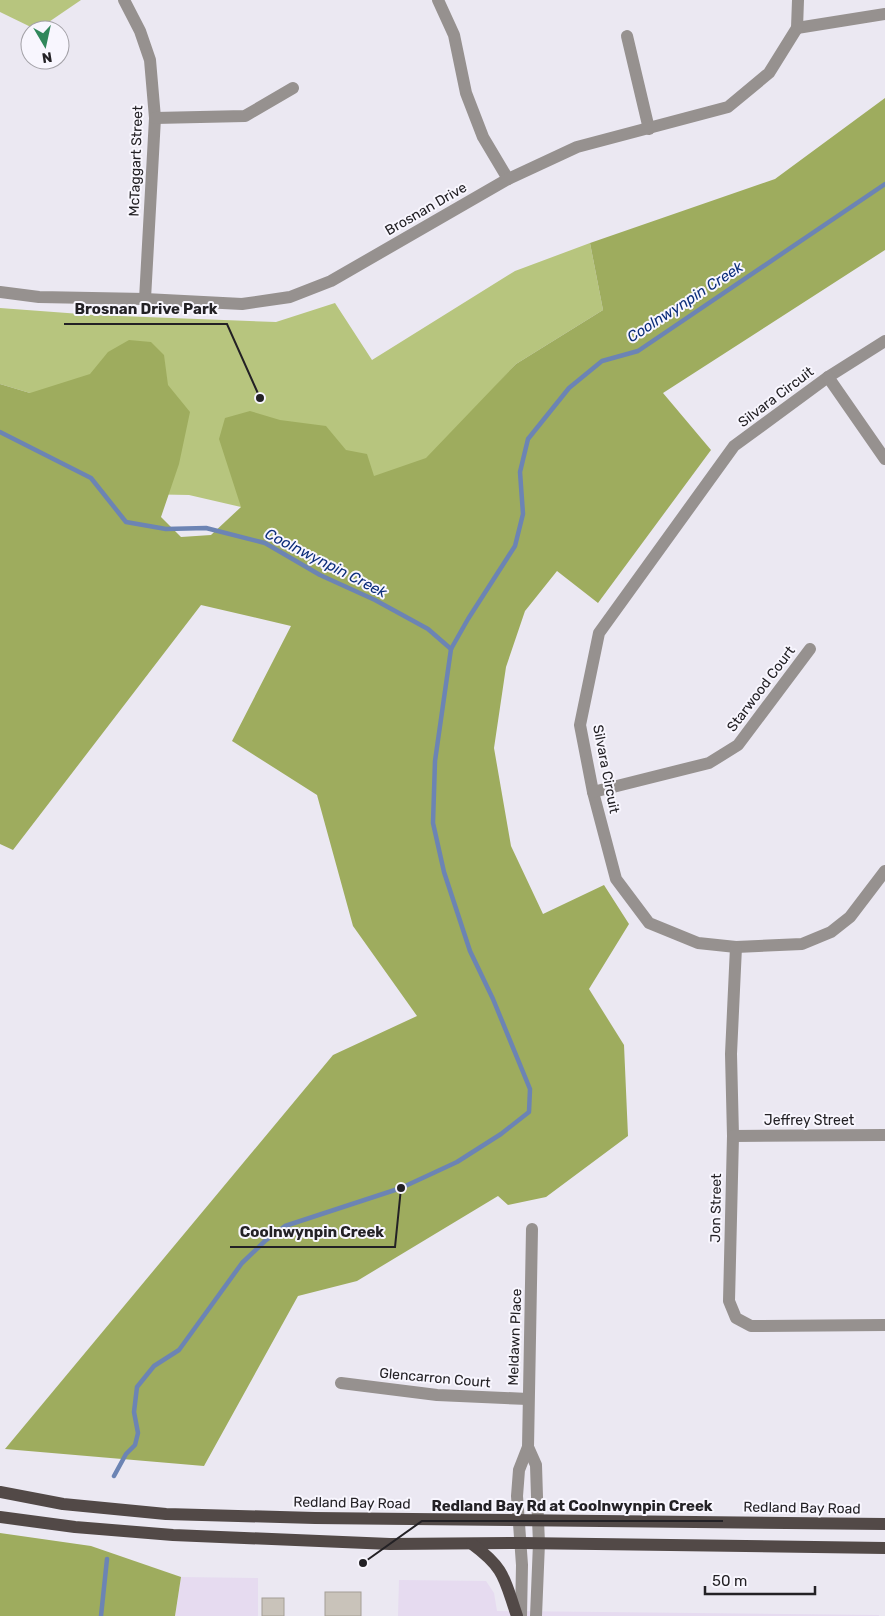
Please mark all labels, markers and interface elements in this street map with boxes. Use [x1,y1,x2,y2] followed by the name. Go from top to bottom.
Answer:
[20,20,70,70] north arrow
[41,48,53,67] text: N
[126,105,146,217] street label: McTaggart Street
[382,179,470,239] street label: Brosnan Drive
[624,258,747,346] water label: Coolnwynpin Creek
[64,294,227,324] callout: Brosnan Drive Park
[74,300,218,318] text: Brosnan Drive Park
[735,363,817,431] street label: Silvara Circuit
[262,524,390,602] water label: Coolnwynpin Creek
[723,642,799,735] street label: Starwood Court
[589,723,623,815] street label: Silvara Circuit
[764,1112,855,1129] street label: Jeffrey Street
[707,1173,725,1243] street label: Jon Street
[230,1217,395,1247] callout: Coolnwynpin Creek
[240,1223,384,1241] text: Coolnwynpin Creek
[505,1288,525,1386] street label: Meldawn Place
[379,1365,492,1391] street label: Glencarron Court
[422,1491,723,1521] callout: Redland Bay Rd at Coolnwynpin Creek
[293,1493,411,1513] street label: Redland Bay Road
[431,1497,713,1515] text: Redland Bay Rd at Coolnwynpin Creek
[743,1498,861,1518] street label: Redland Bay Road
[705,1564,815,1596] scale bar
[712,1572,747,1590] text: 50 m

